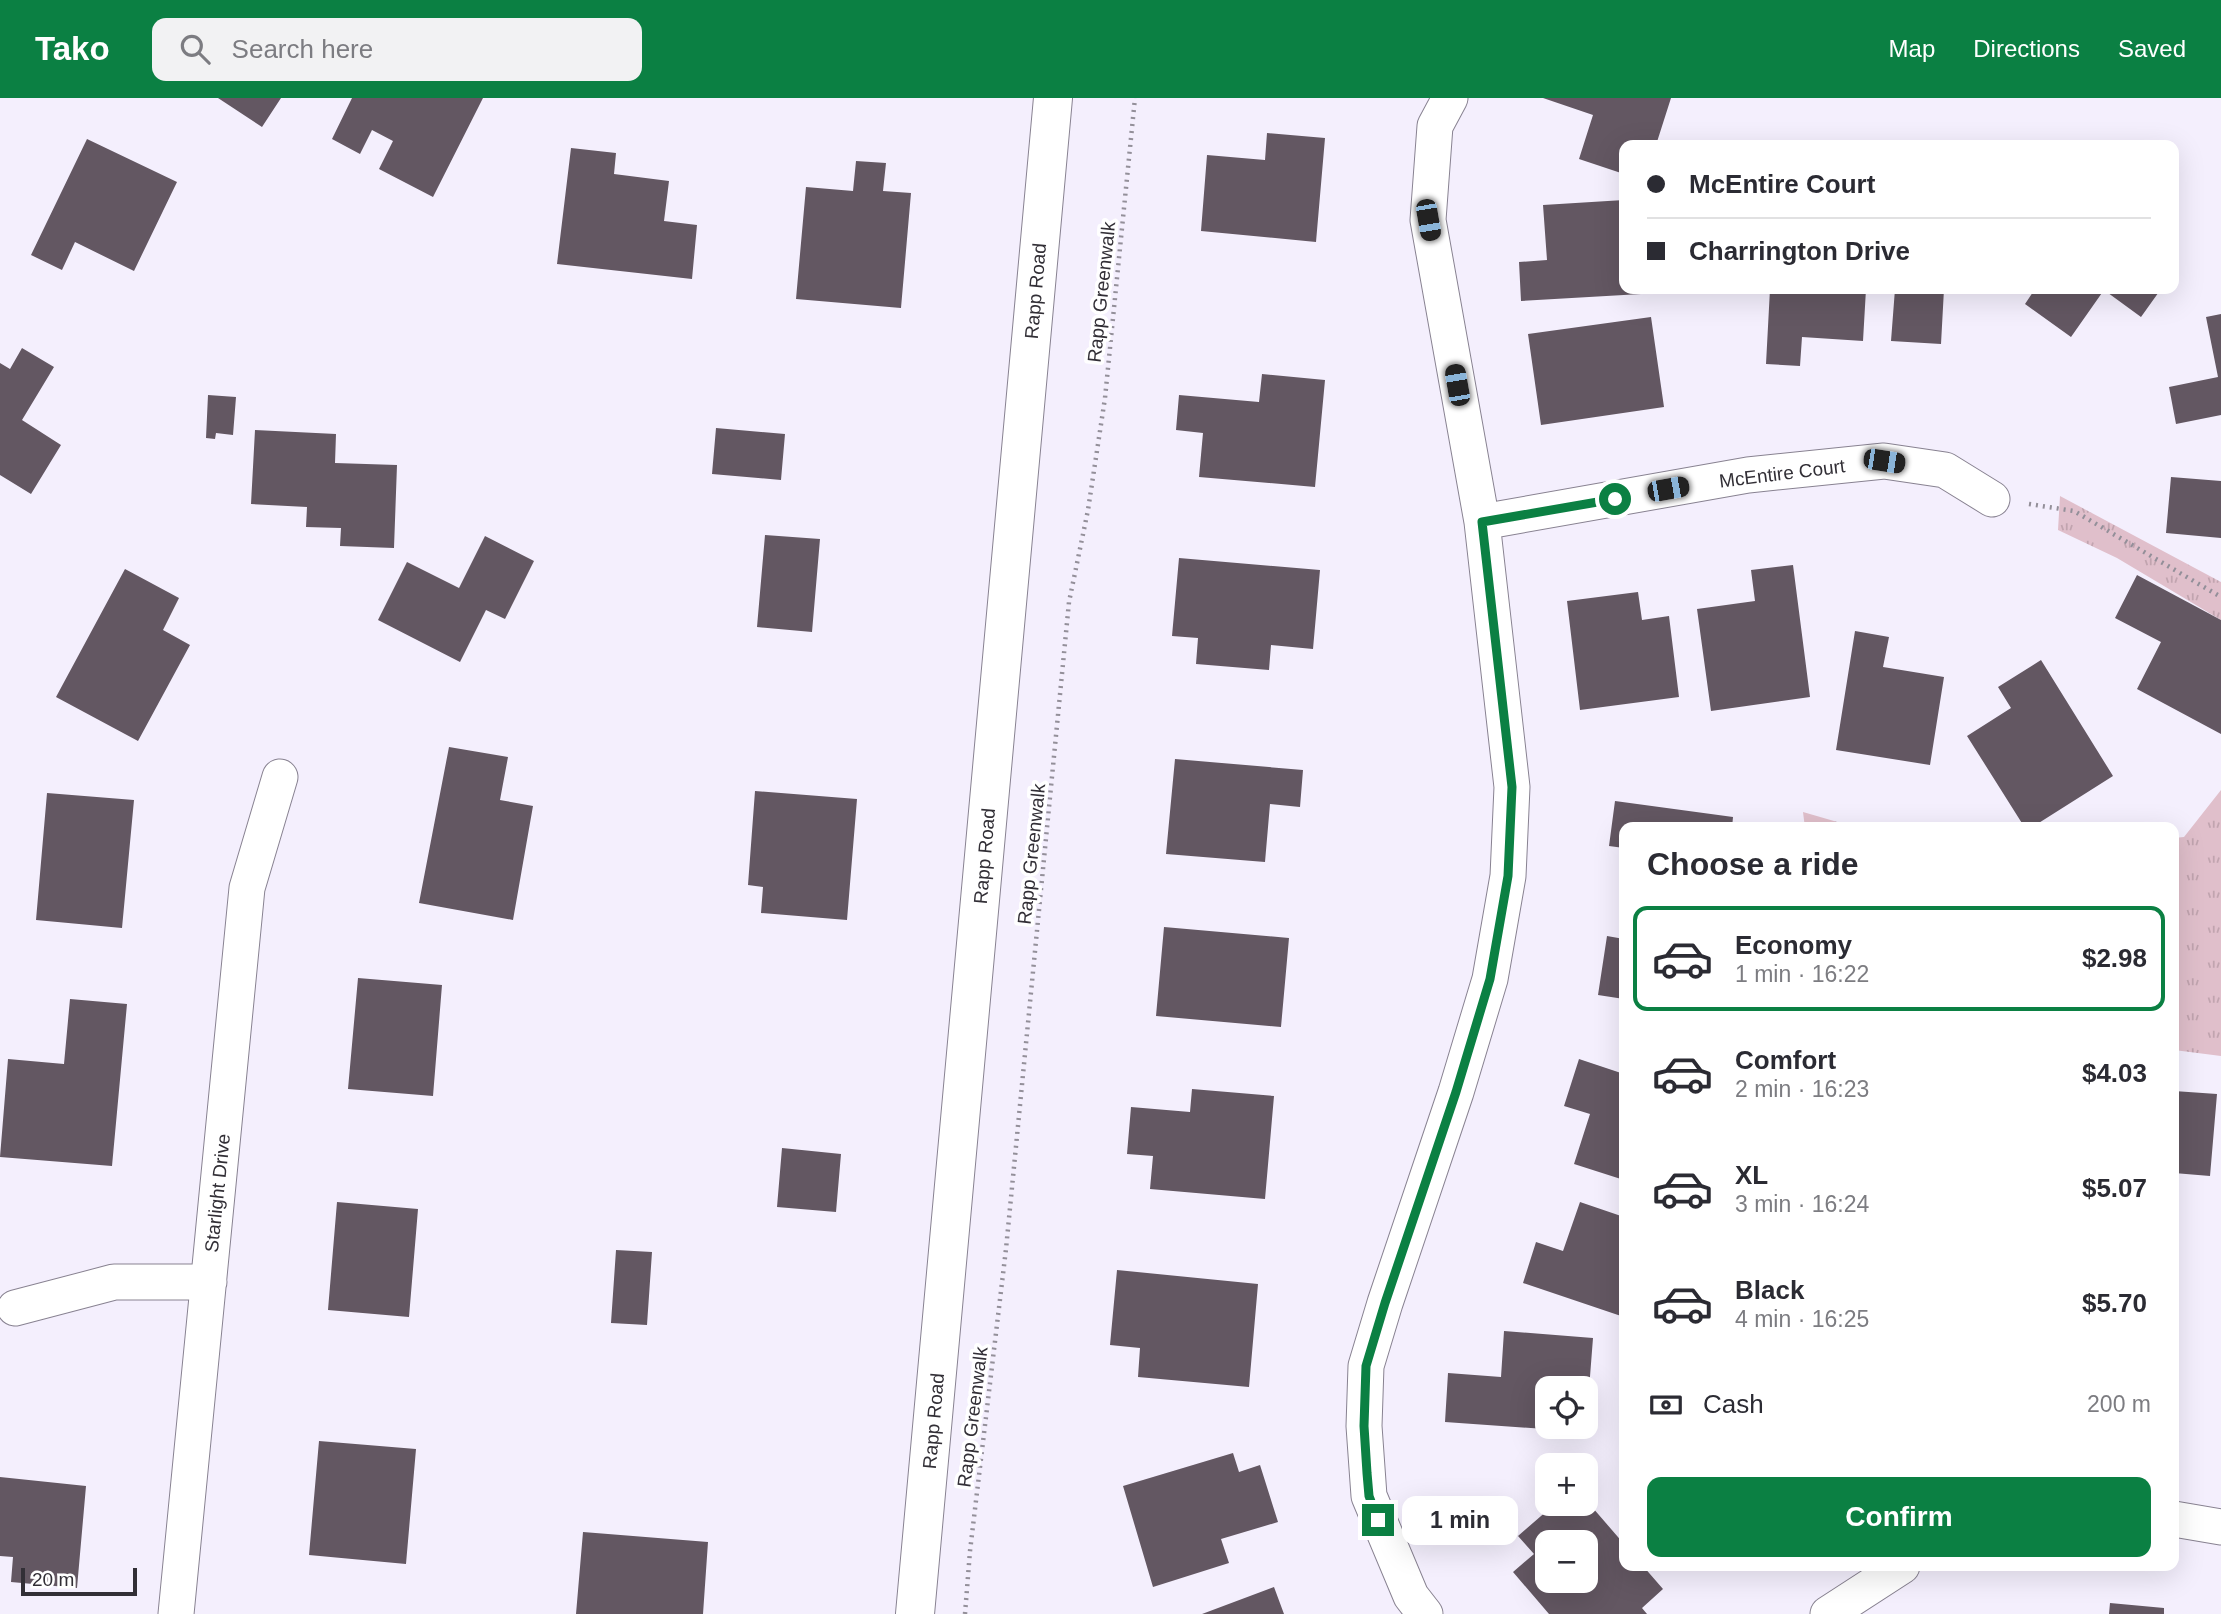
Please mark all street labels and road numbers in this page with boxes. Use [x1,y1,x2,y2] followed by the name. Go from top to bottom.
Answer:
[1084,220,1119,364] street label: Rapp Greenwalk
[1021,242,1050,340] street label: Rapp Road
[1718,455,1847,492] street label: McEntire Court
[1014,782,1049,926] street label: Rapp Greenwalk
[970,807,999,905] street label: Rapp Road
[201,1133,234,1253] street label: Starlight Drive
[953,1345,992,1489] street label: Rapp Greenwalk
[919,1372,948,1470] street label: Rapp Road

